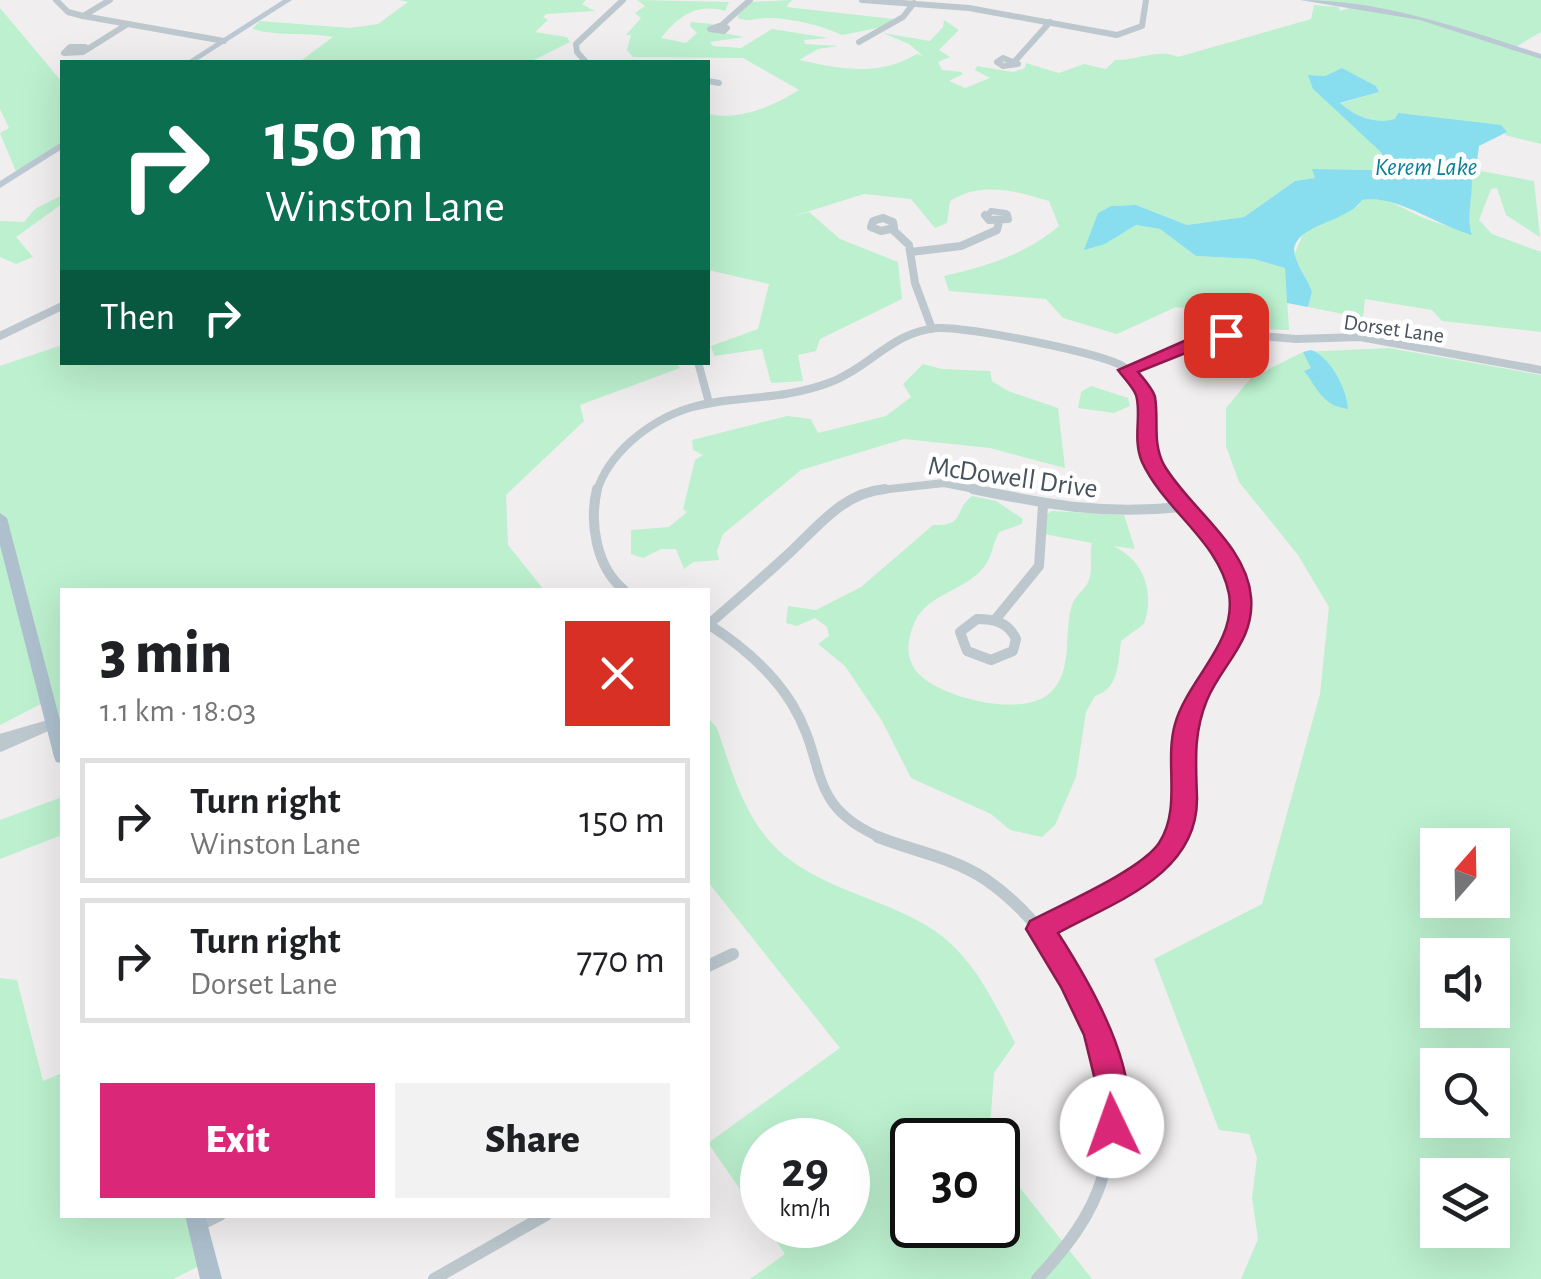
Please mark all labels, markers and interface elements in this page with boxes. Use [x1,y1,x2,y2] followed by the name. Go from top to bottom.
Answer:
[100,100,230,230] icon: right
[265,103,424,173] text: 150 m
[1375,155,1477,180] water label: Kerem Lake
[265,185,505,230] text: Winston Lane
[195,290,250,345] icon: right
[1184,293,1269,378] pin
[100,299,175,337] text: Then
[1199,308,1254,363] icon: arrive
[1342,311,1446,347] street label: Dorset Lane
[926,452,1099,504] street label: McDowell Drive
[565,621,670,726] button: close
[100,624,232,684] text: 3 min
[100,695,256,727] text: 1.1 km · 18:03
[190,783,340,821] text: Turn right
[105,793,160,848] icon: right
[579,802,665,840] text: 150 m
[190,828,361,860] text: Winston Lane
[1420,828,1510,918] north arrow
[1420,828,1510,1248] map controls
[190,923,340,961] text: Turn right
[105,933,160,988] icon: right
[1420,938,1510,1028] button: sound
[577,942,665,980] text: 770 m
[190,968,338,1000] text: Dorset Lane
[1420,1048,1510,1138] button: search
[1060,1074,1164,1178] position arrow
[100,1083,375,1198] button: Exit
[395,1083,670,1198] button: Share
[890,1118,1020,1248] speed limit sign: 30
[781,1146,829,1196] text: 29
[1420,1158,1510,1248] button: layers
[779,1196,831,1221] text: km/h

